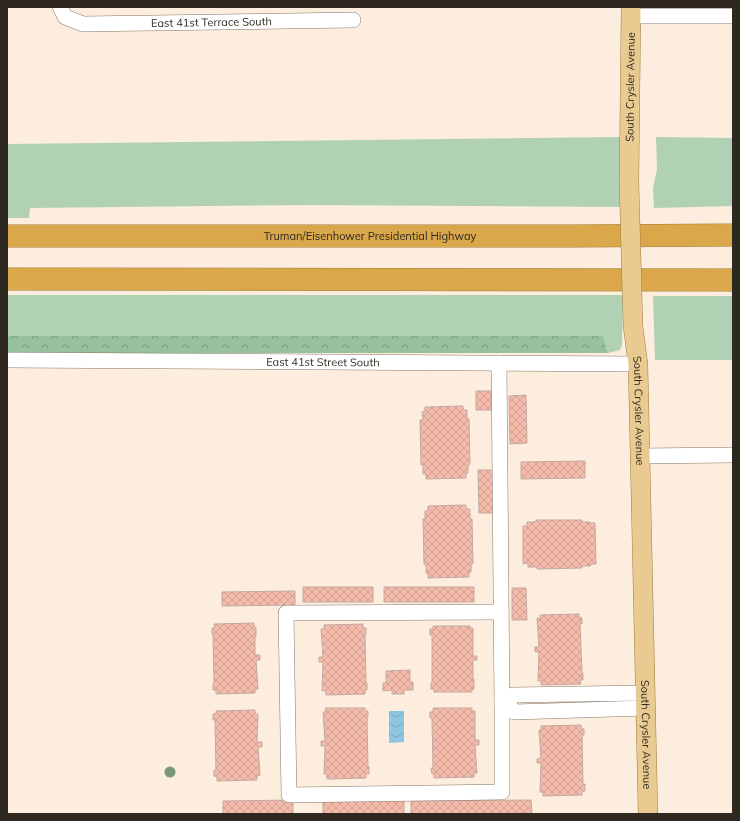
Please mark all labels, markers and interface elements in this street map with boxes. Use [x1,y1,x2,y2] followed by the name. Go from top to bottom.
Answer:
[151,14,272,30] street label: East 41st Terrace South
[622,32,638,142] street label: South Crysler Avenue
[264,229,477,243] street label: Truman/Eisenhower Presidential Highway
[266,355,380,369] street label: East 41st Street South
[630,355,647,466] street label: South Crysler Avenue
[638,680,654,790] street label: South Crysler Avenue

